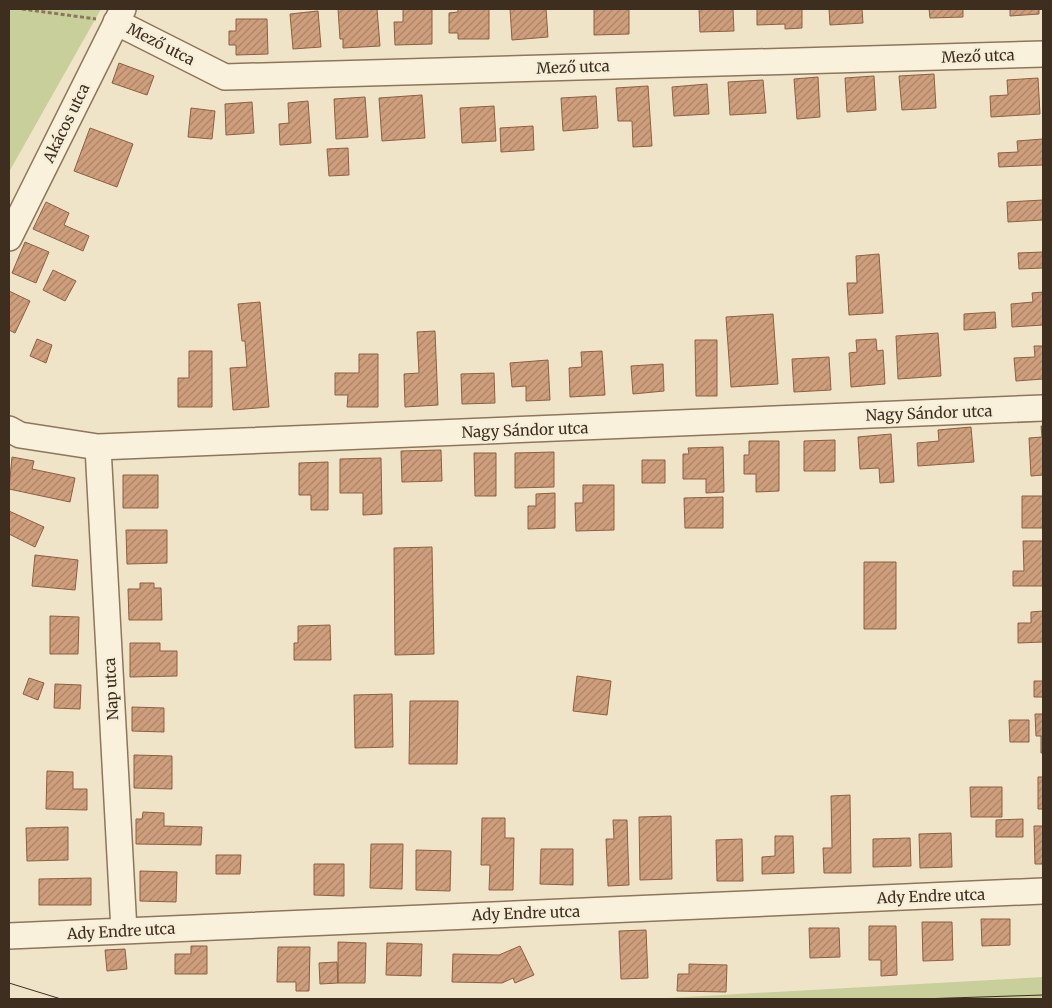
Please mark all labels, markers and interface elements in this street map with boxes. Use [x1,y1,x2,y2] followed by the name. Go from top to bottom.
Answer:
[124,19,198,69] street label: Mező utca
[941,45,1015,67] street label: Mező utca
[536,56,610,78] street label: Mező utca
[38,80,93,167] street label: Akácos utca
[865,401,993,425] street label: Nagy Sándor utca
[461,418,589,442] street label: Nagy Sándor utca
[100,657,122,721] street label: Nap utca
[875,885,986,907] street label: Ady Endre utca
[470,902,581,924] street label: Ady Endre utca
[65,919,176,943] street label: Ady Endre utca

